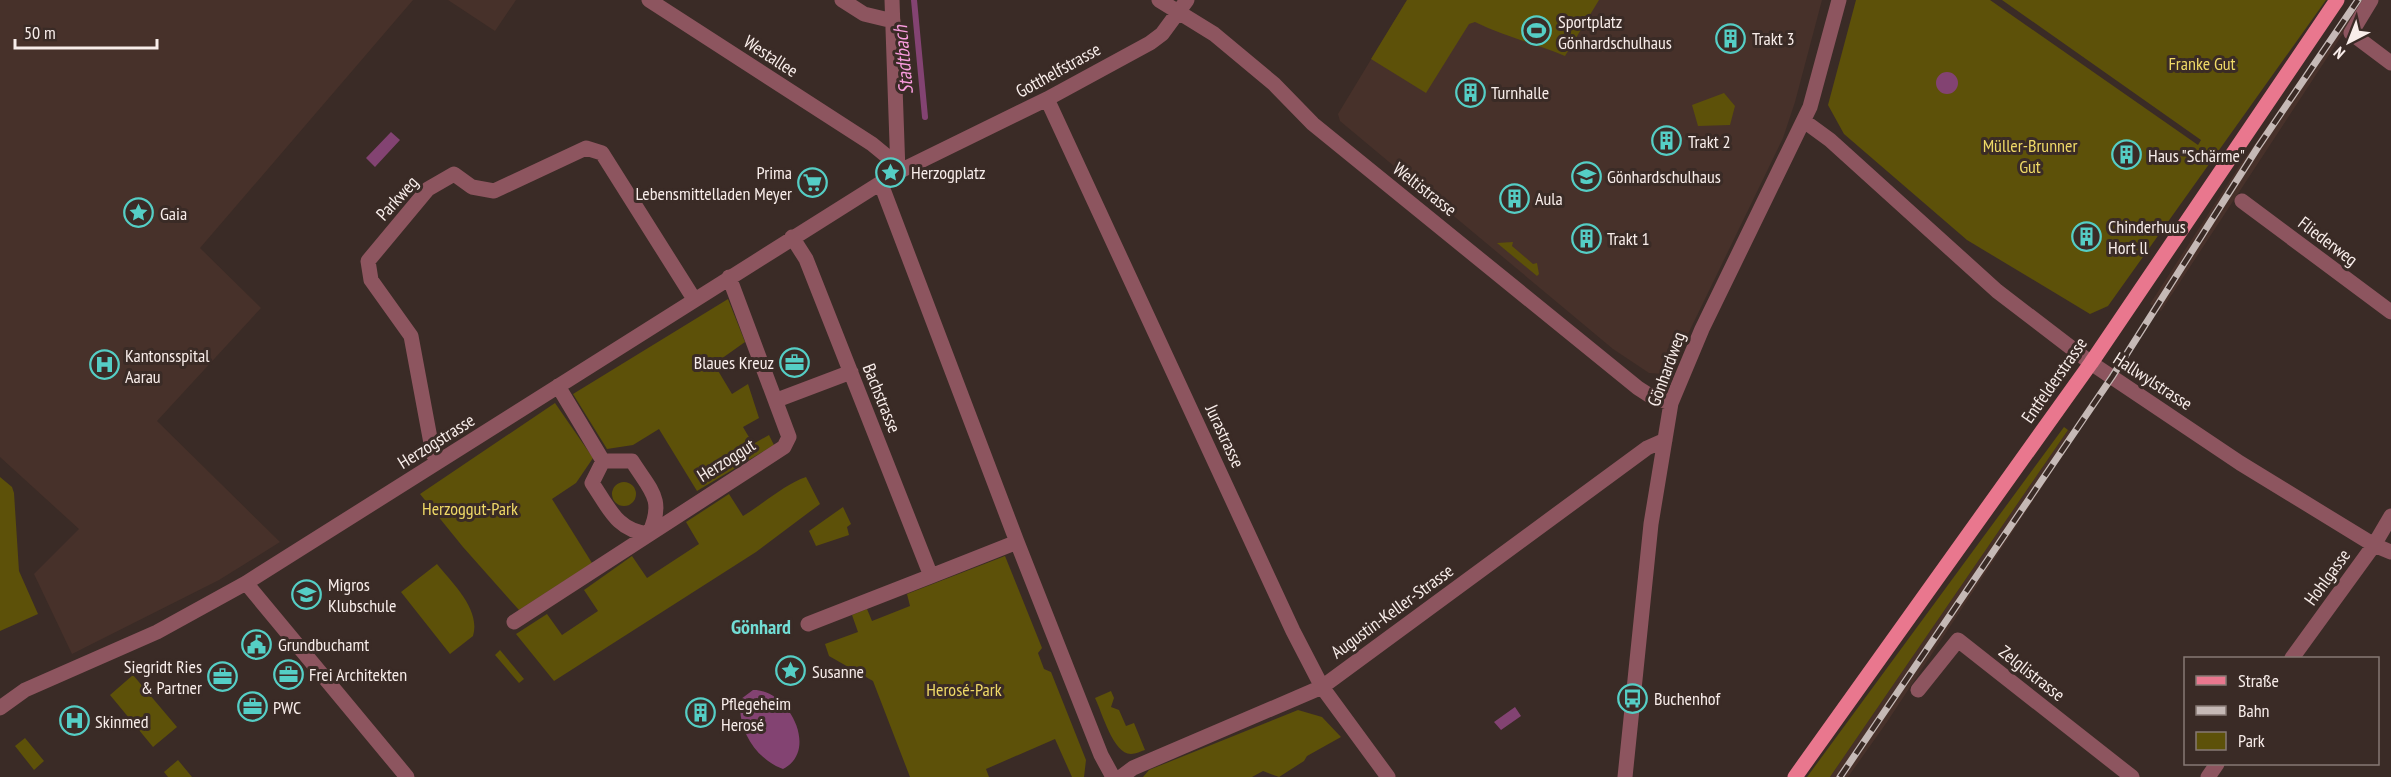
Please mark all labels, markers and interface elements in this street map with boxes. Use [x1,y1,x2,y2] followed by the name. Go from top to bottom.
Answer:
[1558,10,1672,54] place label: Sportplatz Gönhardschulhaus
[15,12,158,50] scale bar
[2319,12,2379,72] north arrow
[1521,15,1553,47] sports icon: Sportplatz Gönhardschulhaus
[24,21,56,44] text: 50 m
[1715,22,1747,54] building icon: Trakt 3
[887,23,919,95] water label: Stadtbach
[1752,27,1795,50] place label: Trakt 3
[739,30,803,82] street label: Westallee
[1012,37,1104,103] street label: Gotthelfstrasse
[2329,43,2349,63] text: N
[2168,52,2236,75] park label: Franke Gut
[1454,76,1486,108] building icon: Turnhalle
[1491,81,1549,104] place label: Turnhalle
[1651,125,1683,157] building icon: Trakt 2
[1688,130,1731,153] place label: Trakt 2
[1983,134,2077,178] park label: Müller-Brunner Gut
[2111,139,2143,171] building icon: Haus "Schärme"
[2148,144,2245,167] place label: Haus "Schärme"
[874,156,906,188] place icon: Herzogplatz
[1388,157,1462,221] street label: Weltistrasse
[1570,160,1602,192] school or university icon: Gönhardschulhaus
[636,161,792,205] place label: Prima Lebensmittelladen Meyer
[911,161,985,184] place label: Herzogplatz
[1607,165,1721,188] place label: Gönhardschulhaus
[797,166,829,198] supermarket icon: Prima Lebensmittelladen Meyer
[371,171,423,225] street label: Parkweg
[1498,182,1530,214] building icon: Aula
[1535,187,1563,210] place label: Aula
[123,197,155,229] place icon: Gaia
[160,202,187,225] place label: Gaia
[2294,211,2362,271] street label: Fliederweg
[2108,215,2186,259] place label: Chinderhuus Hort ll
[2071,220,2103,252] building icon: Chinderhuus Hort ll
[1570,222,1602,254] building icon: Trakt 1
[1607,227,1650,250] place label: Trakt 1
[1642,328,1690,410] street label: Gönhardweg
[2016,333,2092,427] street label: Entfelderstrasse
[125,344,210,388] place label: Kantonsspital Aarau
[779,346,811,378] office icon: Blaues Kreuz
[2109,347,2197,415] street label: Hallwylstrasse
[88,349,120,381] hospital icon: Kantonsspital Aarau
[694,351,774,374] place label: Blaues Kreuz
[858,360,906,436] street label: Bachstrasse
[1200,400,1250,471] street label: Jurastrasse
[393,408,479,474] street label: Herzogstrasse
[693,433,759,487] street label: Herzoggut
[422,497,518,520] park label: Herzoggut-Park
[2299,544,2355,610] street label: Hohlgasse
[1326,559,1458,663] street label: Augustin-Keller-Strasse
[328,573,397,617] place label: Migros Klubschule
[291,578,323,610] school or university icon: Migros Klubschule
[731,614,791,640] district label: Gönhard
[241,628,273,660] public building icon: Grundbuchamt
[278,633,369,656] place label: Grundbuchamt
[1994,640,2070,706] street label: Zelglistrasse
[124,655,202,699] place label: Siegridt Ries & Partner
[775,655,807,687] place icon: Susanne
[2184,657,2379,765] legend
[272,658,304,690] office icon: Frei Architekten
[207,660,239,692] office icon: Siegridt Ries & Partner
[812,660,864,683] place label: Susanne
[309,663,407,686] place label: Frei Architekten
[2238,669,2279,692] text: Straße
[926,678,1002,701] park label: Herosé-Park
[1617,682,1649,714] bus stop icon: Buchenhof
[1654,687,1721,710] place label: Buchenhof
[236,691,268,723] office icon: PWC
[721,692,791,736] place label: Pflegeheim Herosé
[273,696,301,719] place label: PWC
[684,697,716,729] building icon: Pflegeheim Herosé
[2238,699,2270,722] text: Bahn
[58,705,90,737] hospital icon: Skinmed
[95,710,148,733] place label: Skinmed
[2238,729,2265,752] text: Park

